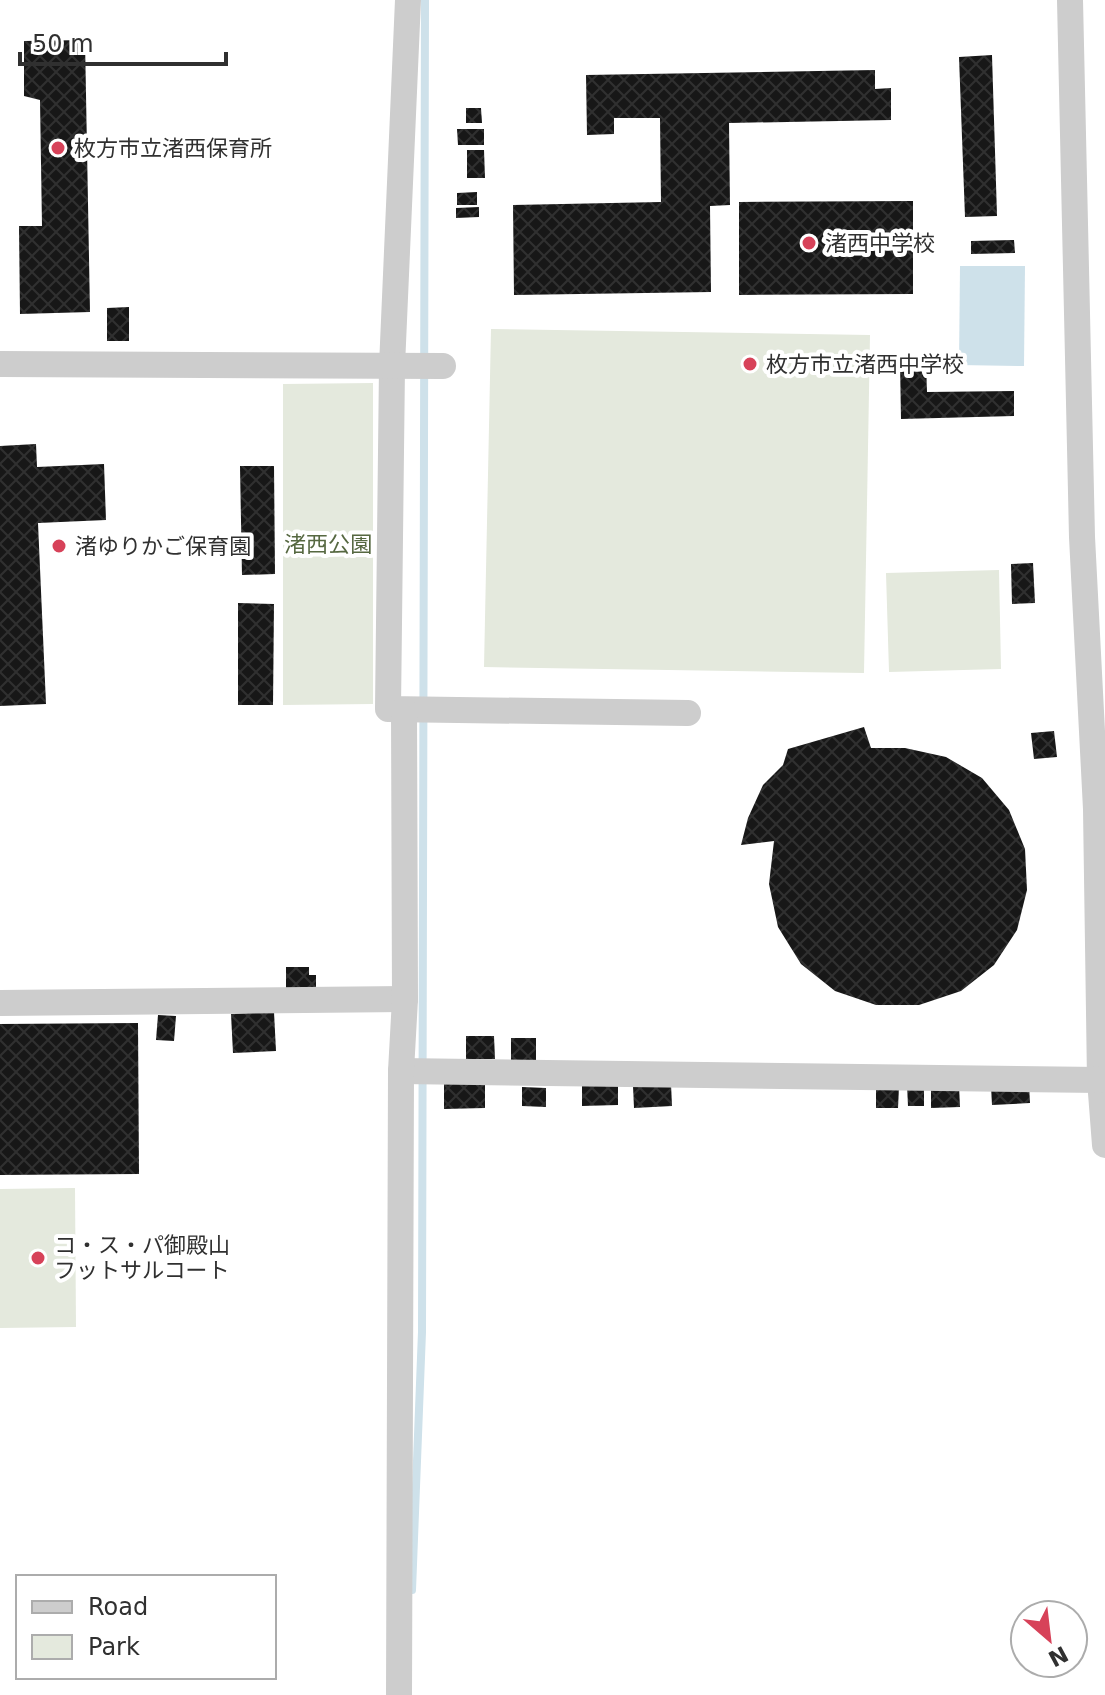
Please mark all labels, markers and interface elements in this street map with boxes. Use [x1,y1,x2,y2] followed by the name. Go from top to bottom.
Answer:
[20,16,226,66] scale bar
[32,30,94,58] text: 50 m
[74,136,272,161] place label: 枚方市立渚西保育所
[49,139,67,157] marker: 枚方市立渚西保育所
[825,231,935,256] place label: 渚西中学校
[800,234,818,252] marker: 渚西中学校
[766,352,964,377] place label: 枚方市立渚西中学校
[741,355,759,373] marker: 枚方市立渚西中学校
[284,532,372,557] park label: 渚西公園
[75,534,251,559] place label: 渚ゆりかご保育園
[50,537,68,555] marker: 渚ゆりかご保育園
[54,1233,230,1283] place label: コ・ス・パ御殿山 フットサルコート
[29,1249,47,1267] marker: コ・ス・パ御殿山 フットサルコート
[16,1575,276,1679] legend
[88,1593,148,1621] text: Road
[1009,1599,1089,1679] north arrow
[88,1633,140,1661] text: Park
[1044,1641,1072,1672] text: N

